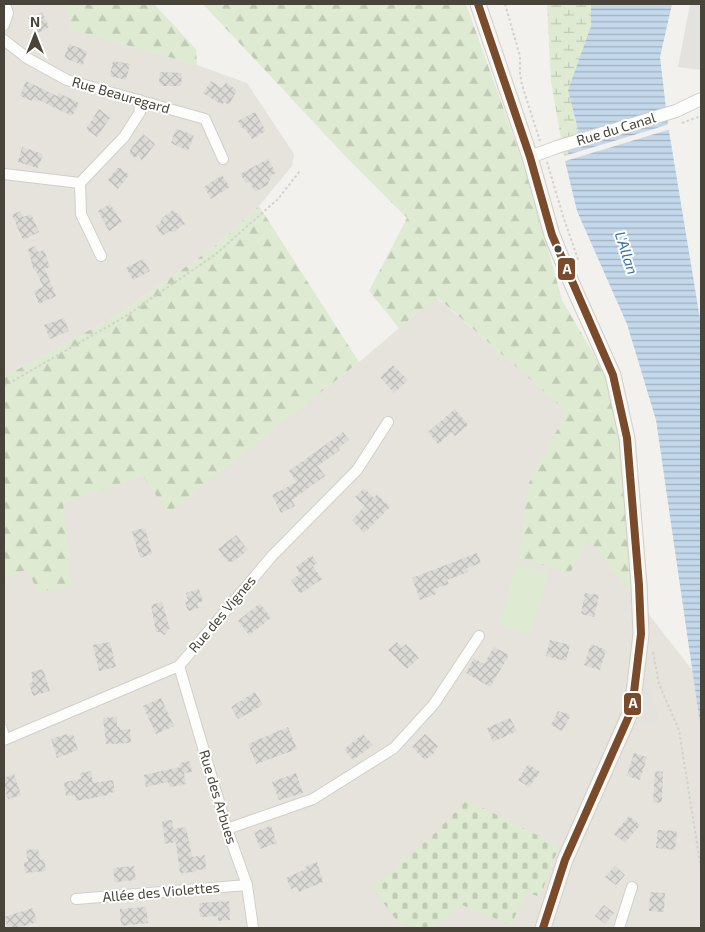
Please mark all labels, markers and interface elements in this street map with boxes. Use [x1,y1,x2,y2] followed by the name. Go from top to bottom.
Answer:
[10,10,60,60] north arrow
[30,13,40,30] text: N
[70,72,172,117] street label: Rue Beauregard
[574,108,658,149] street label: Rue du Canal
[612,229,642,276] water label: L'Allan
[553,244,563,254] unlabelled marker
[557,257,576,281] line badge: A
[562,260,572,277] text: A
[184,572,259,656] street label: Rue des Vignes
[623,692,642,716] line badge: A
[628,694,638,711] text: A
[196,748,241,846] street label: Rue des Arbues
[102,878,220,905] street label: Allée des Violettes

